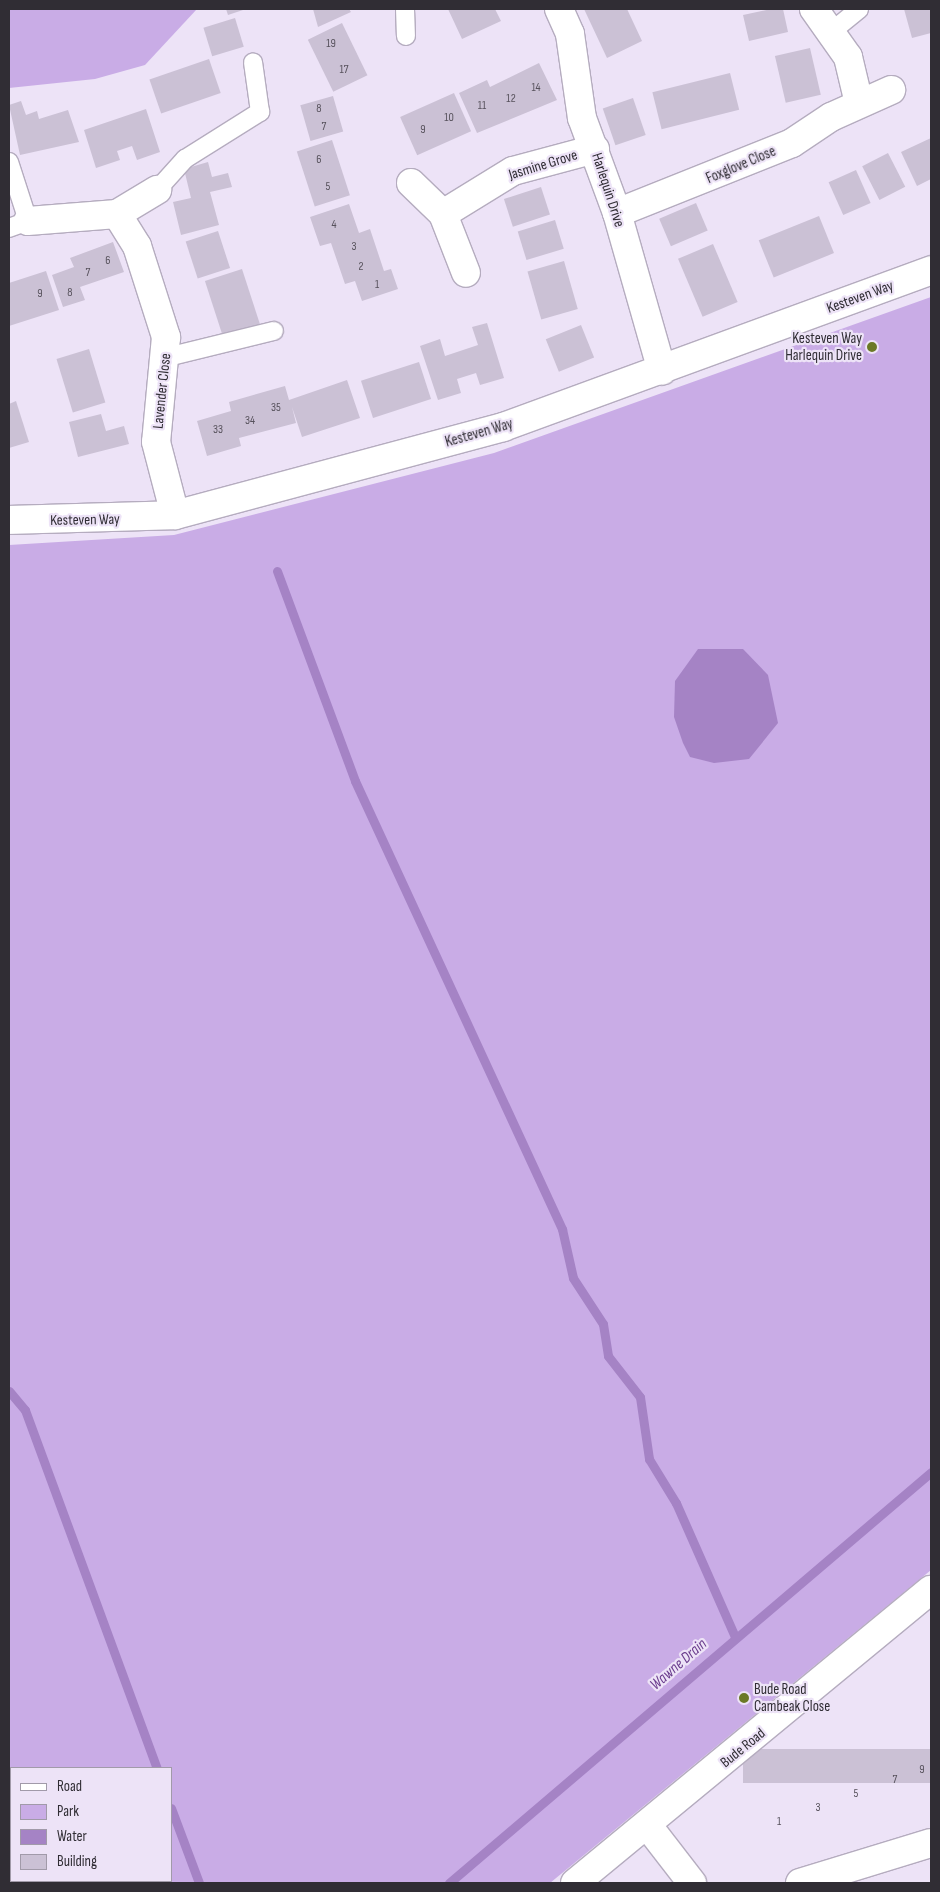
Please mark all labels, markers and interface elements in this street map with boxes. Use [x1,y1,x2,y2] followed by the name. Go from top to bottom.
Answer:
[326,37,336,51] house number: 19
[340,63,348,77] house number: 17
[531,81,541,95] house number: 14
[506,92,516,106] house number: 12
[478,99,486,113] house number: 11
[316,102,322,116] house number: 8
[444,111,454,125] house number: 10
[322,120,326,134] house number: 7
[420,123,426,137] house number: 9
[703,142,779,188] street label: Foxglove Close
[506,146,580,184] street label: Jasmine Grove
[588,151,628,229] street label: Harlequin Drive
[316,153,322,167] house number: 6
[326,180,330,194] house number: 5
[331,218,337,232] house number: 4
[351,240,357,254] house number: 3
[105,254,111,268] house number: 6
[359,260,363,274] house number: 2
[86,266,90,280] house number: 7
[824,277,896,317] street label: Kesteven Way
[375,278,379,292] house number: 1
[67,286,73,300] house number: 8
[37,287,43,301] house number: 9
[785,329,862,364] place label: Kesteven Way Harlequin Drive
[866,341,878,353] marker: Kesteven Way Harlequin Drive
[149,352,175,430] street label: Lavender Close
[271,401,281,415] house number: 35
[245,414,255,428] house number: 34
[443,415,515,451] street label: Kesteven Way
[213,423,223,437] house number: 33
[50,510,120,530] street label: Kesteven Way
[647,1635,711,1695] water label: Wawne Drain
[754,1680,830,1715] place label: Bude Road Cambeak Close
[738,1692,750,1704] marker: Bude Road Cambeak Close
[717,1724,769,1772] street label: Bude Road
[919,1763,925,1777] house number: 9
[10,1767,172,1882] legend
[893,1773,897,1787] house number: 7
[57,1777,82,1796] text: Road
[854,1787,858,1801] house number: 5
[815,1801,821,1815] house number: 3
[57,1802,79,1821] text: Park
[777,1815,781,1829] house number: 1
[57,1827,87,1846] text: Water
[57,1852,97,1871] text: Building

